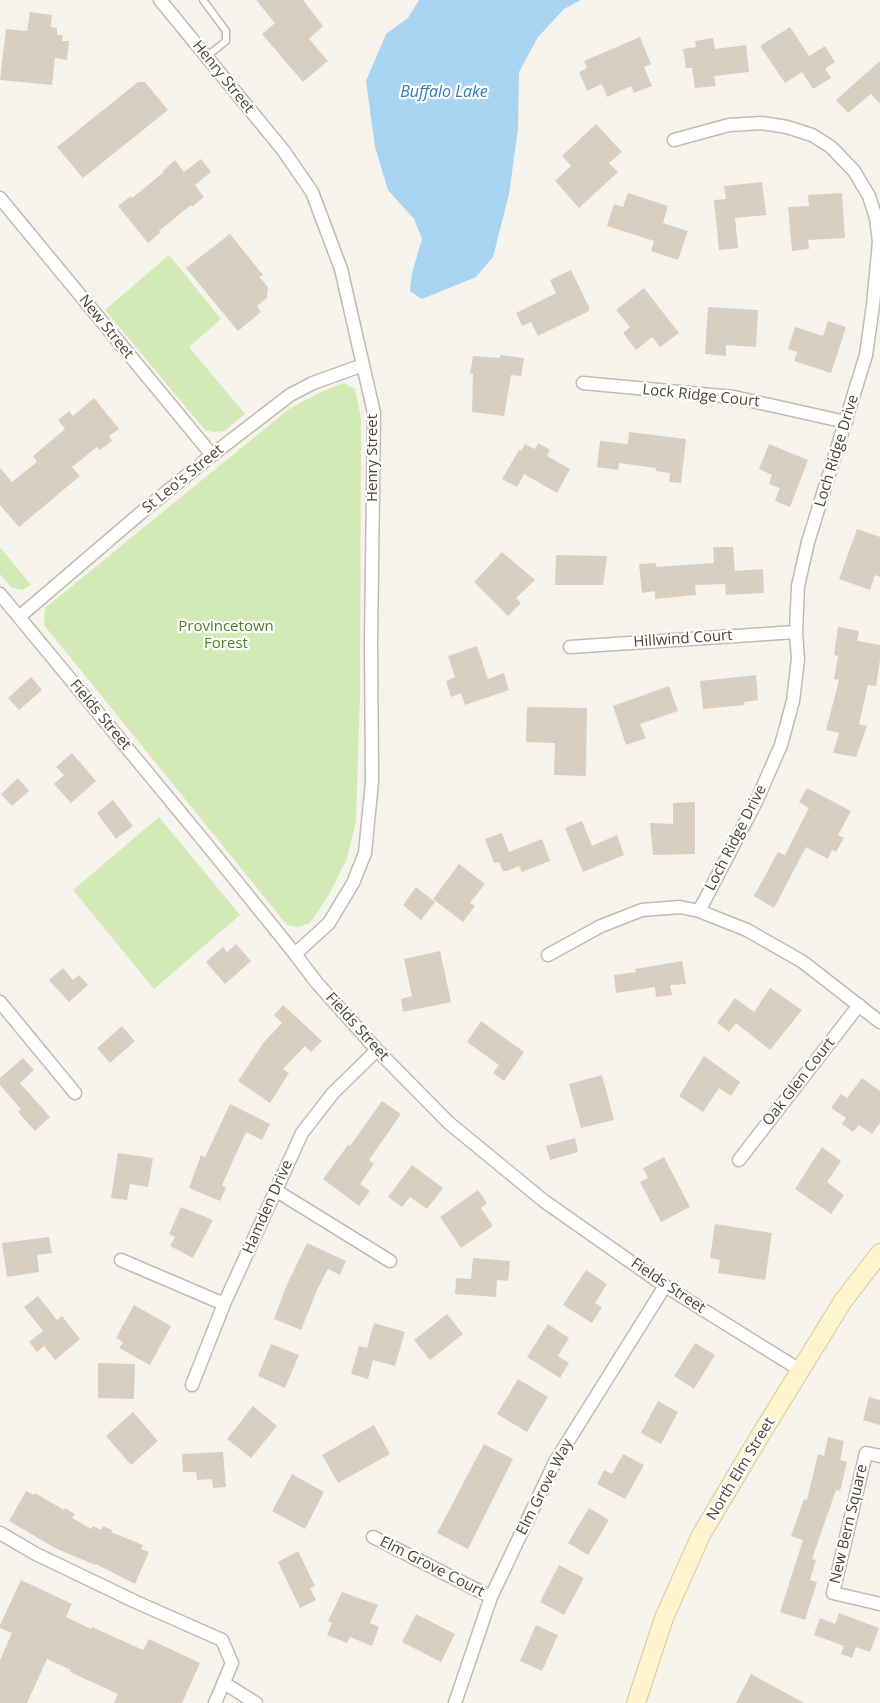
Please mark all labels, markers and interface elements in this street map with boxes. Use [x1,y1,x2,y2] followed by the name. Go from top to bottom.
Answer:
[188,37,258,117] street label: Henry Street
[400,82,488,102] water label: Buffalo Lake
[75,291,137,363] street label: New Street
[642,381,760,411] street label: Lock Ridge Court
[811,393,863,509] street label: Loch Ridge Drive
[364,414,382,502] street label: Henry Street
[139,441,227,517] street label: St Leo's Street
[178,618,274,653] park label: Provincetown Forest
[633,627,733,651] street label: Hillwind Court
[66,676,134,754] street label: Fields Street
[702,782,770,894] street label: Loch Ridge Drive
[322,989,392,1065] street label: Fields Street
[759,1034,839,1130] street label: Oak Glen Court
[239,1157,297,1257] street label: Hamden Drive
[627,1255,709,1317] street label: Fields Street
[703,1414,779,1524] street label: North Elm Street
[513,1436,577,1538] street label: Elm Grove Way
[827,1463,871,1585] street label: New Bern Square
[377,1533,487,1601] street label: Elm Grove Court

